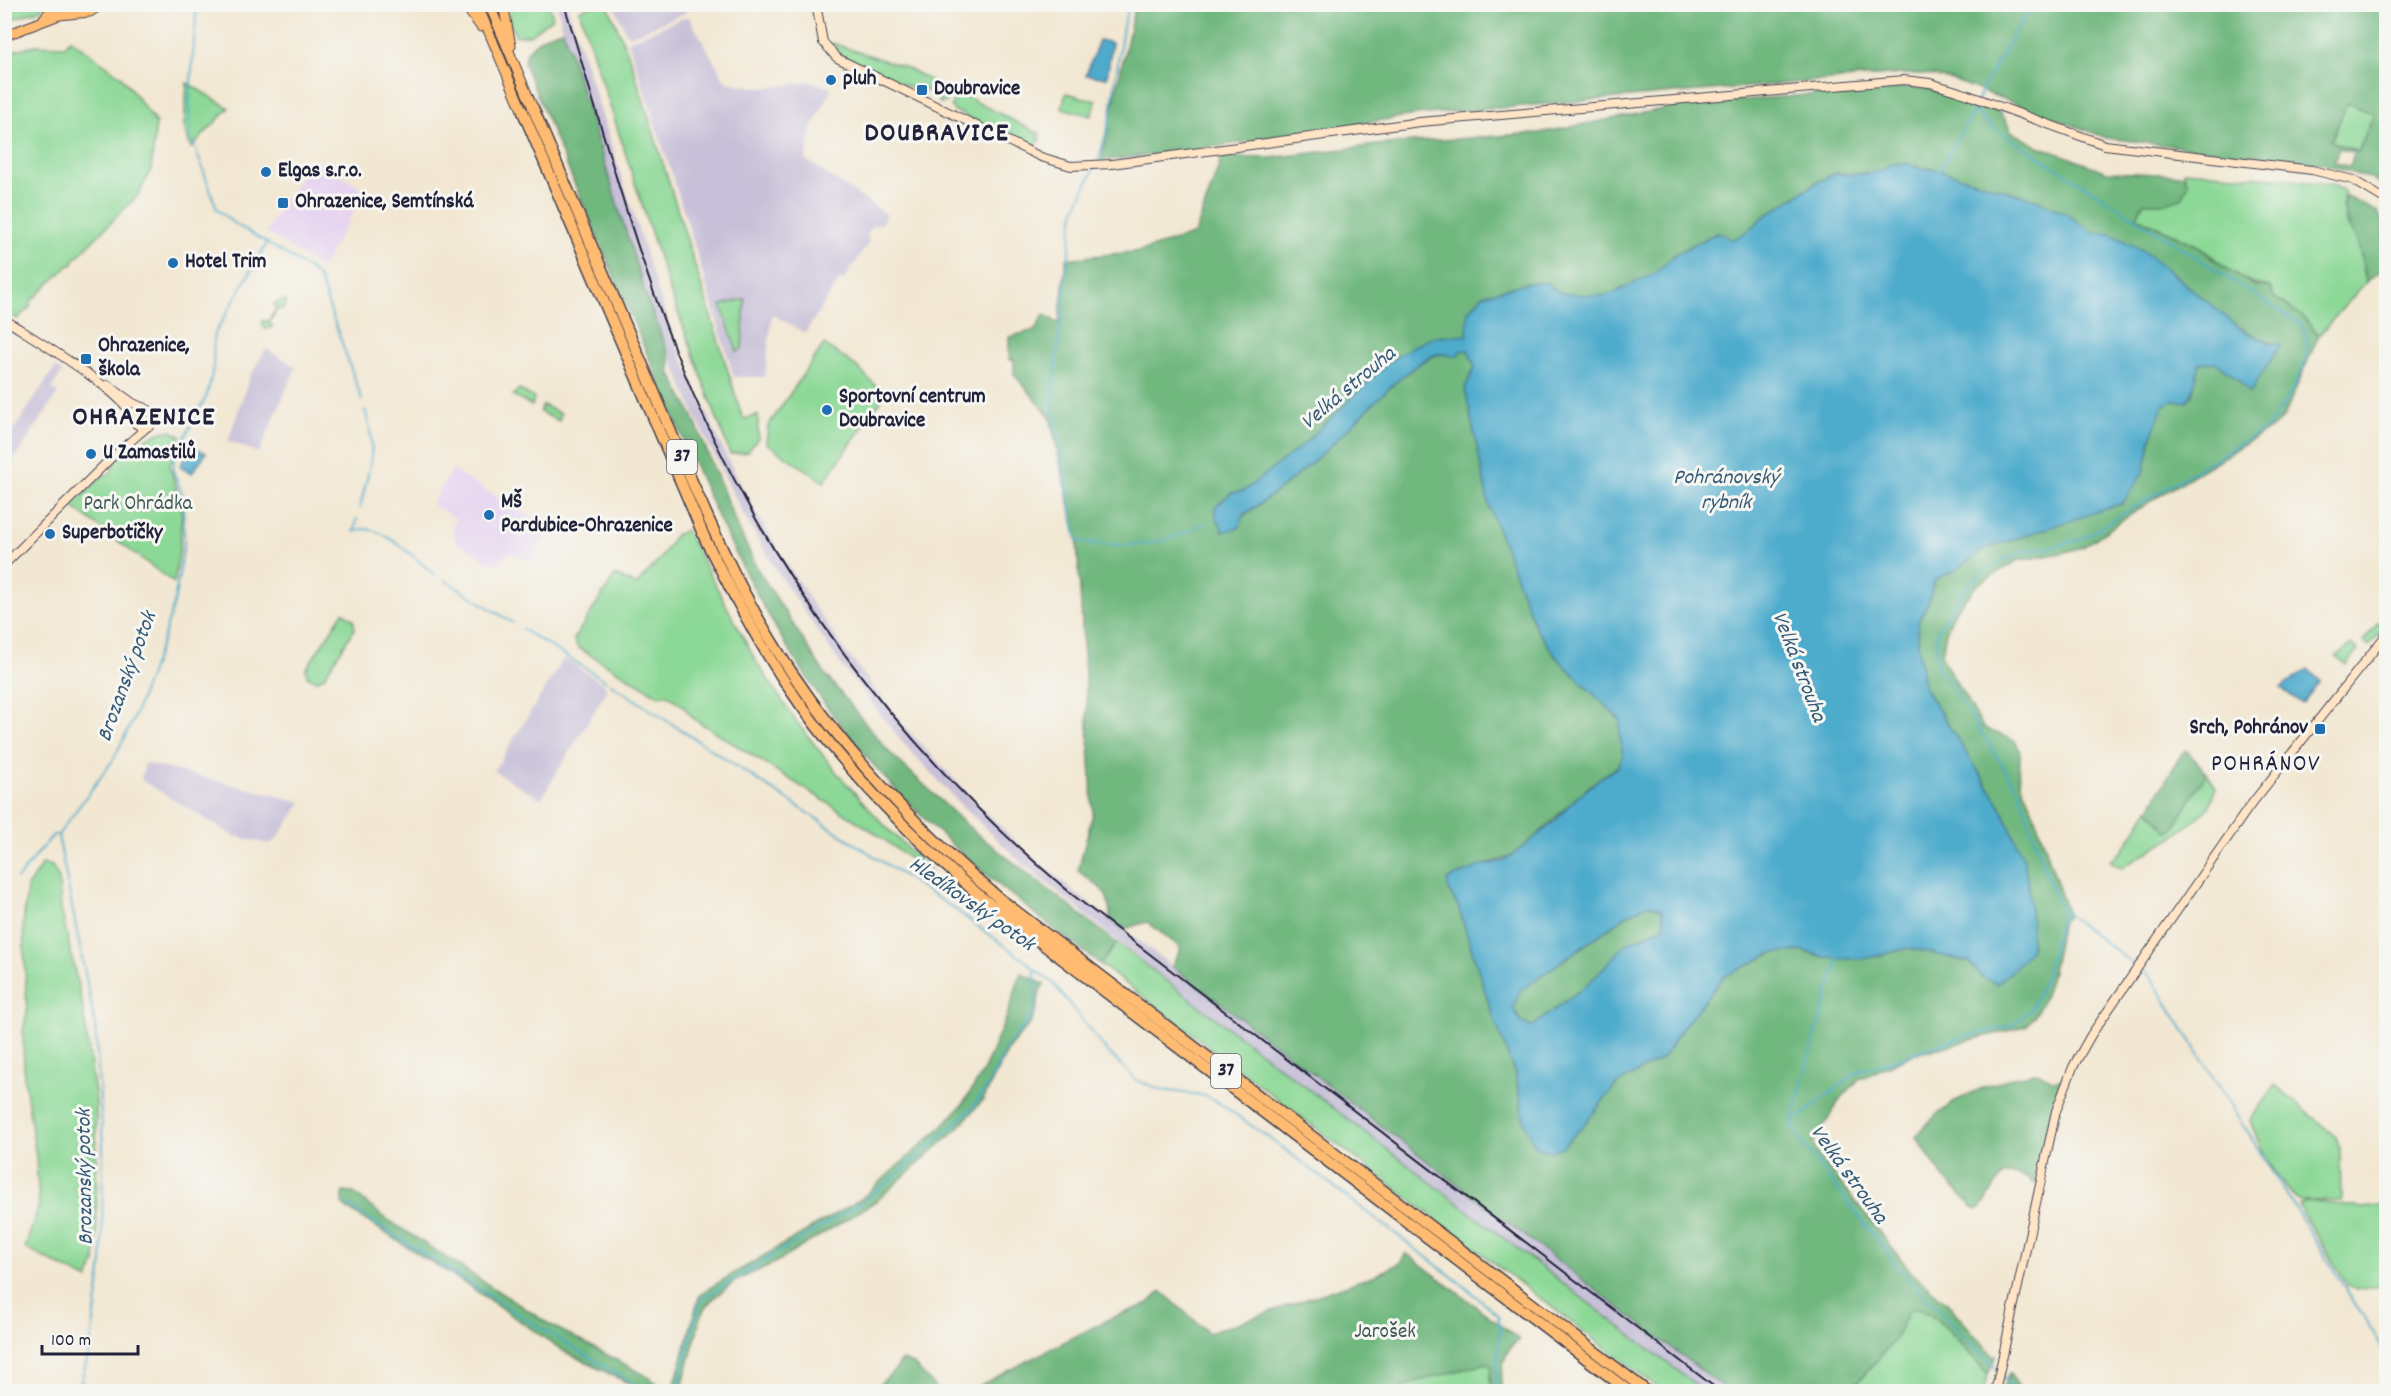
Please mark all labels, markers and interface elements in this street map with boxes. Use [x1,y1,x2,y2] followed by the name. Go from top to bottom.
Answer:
[843,65,877,95] place label: pluh
[824,73,838,87] marker: pluh
[934,75,1020,105] place label: Doubravice
[915,83,929,97] marker: Doubravice
[864,115,1010,154] district label: DOUBRAVICE
[278,157,362,187] place label: Elgas s.r.o.
[259,165,273,179] marker: Elgas s.r.o.
[295,188,474,218] place label: Ohrazenice, Semtínská
[276,196,290,210] marker: Ohrazenice, Semtínská
[185,248,266,278] place label: Hotel Trim
[166,256,180,270] marker: Hotel Trim
[98,332,190,386] place label: Ohrazenice, škola
[1295,339,1405,438] water label: Velká strouha
[79,352,93,366] marker: Ohrazenice, škola
[839,383,986,437] place label: Sportovní centrum Doubravice
[72,399,216,438] district label: OHRAZENICE
[820,403,834,417] marker: Sportovní centrum Doubravice
[103,439,196,469] place label: U Zamastilů
[667,440,697,474] road number: 37
[84,447,98,461] marker: U Zamastilů
[1673,463,1782,519] water label: Pohránovský rybník
[501,488,673,542] place label: MŠ Pardubice-Ohrazenice
[84,490,194,520] park label: Park Ohrádka
[482,508,496,522] marker: MŠ Pardubice-Ohrazenice
[62,519,164,549] place label: Superbotičky
[43,527,57,541] marker: Superbotičky
[90,606,167,746] water label: Brozanský potok
[1763,607,1834,728] water label: Velká strouha
[2190,714,2308,744] place label: Srch, Pohránov
[2313,722,2327,736] marker: Srch, Pohránov
[2211,748,2321,782] district label: POHRÁNOV
[902,850,1042,961] water label: Hledíkovský potok
[1211,1054,1241,1088] road number: 37
[69,1107,103,1245] water label: Brozanský potok
[1801,1119,1896,1232] water label: Velká strouha
[42,1318,138,1356] scale bar
[1354,1318,1416,1348] park label: Jarošek
[51,1329,91,1354] text: 100 m

